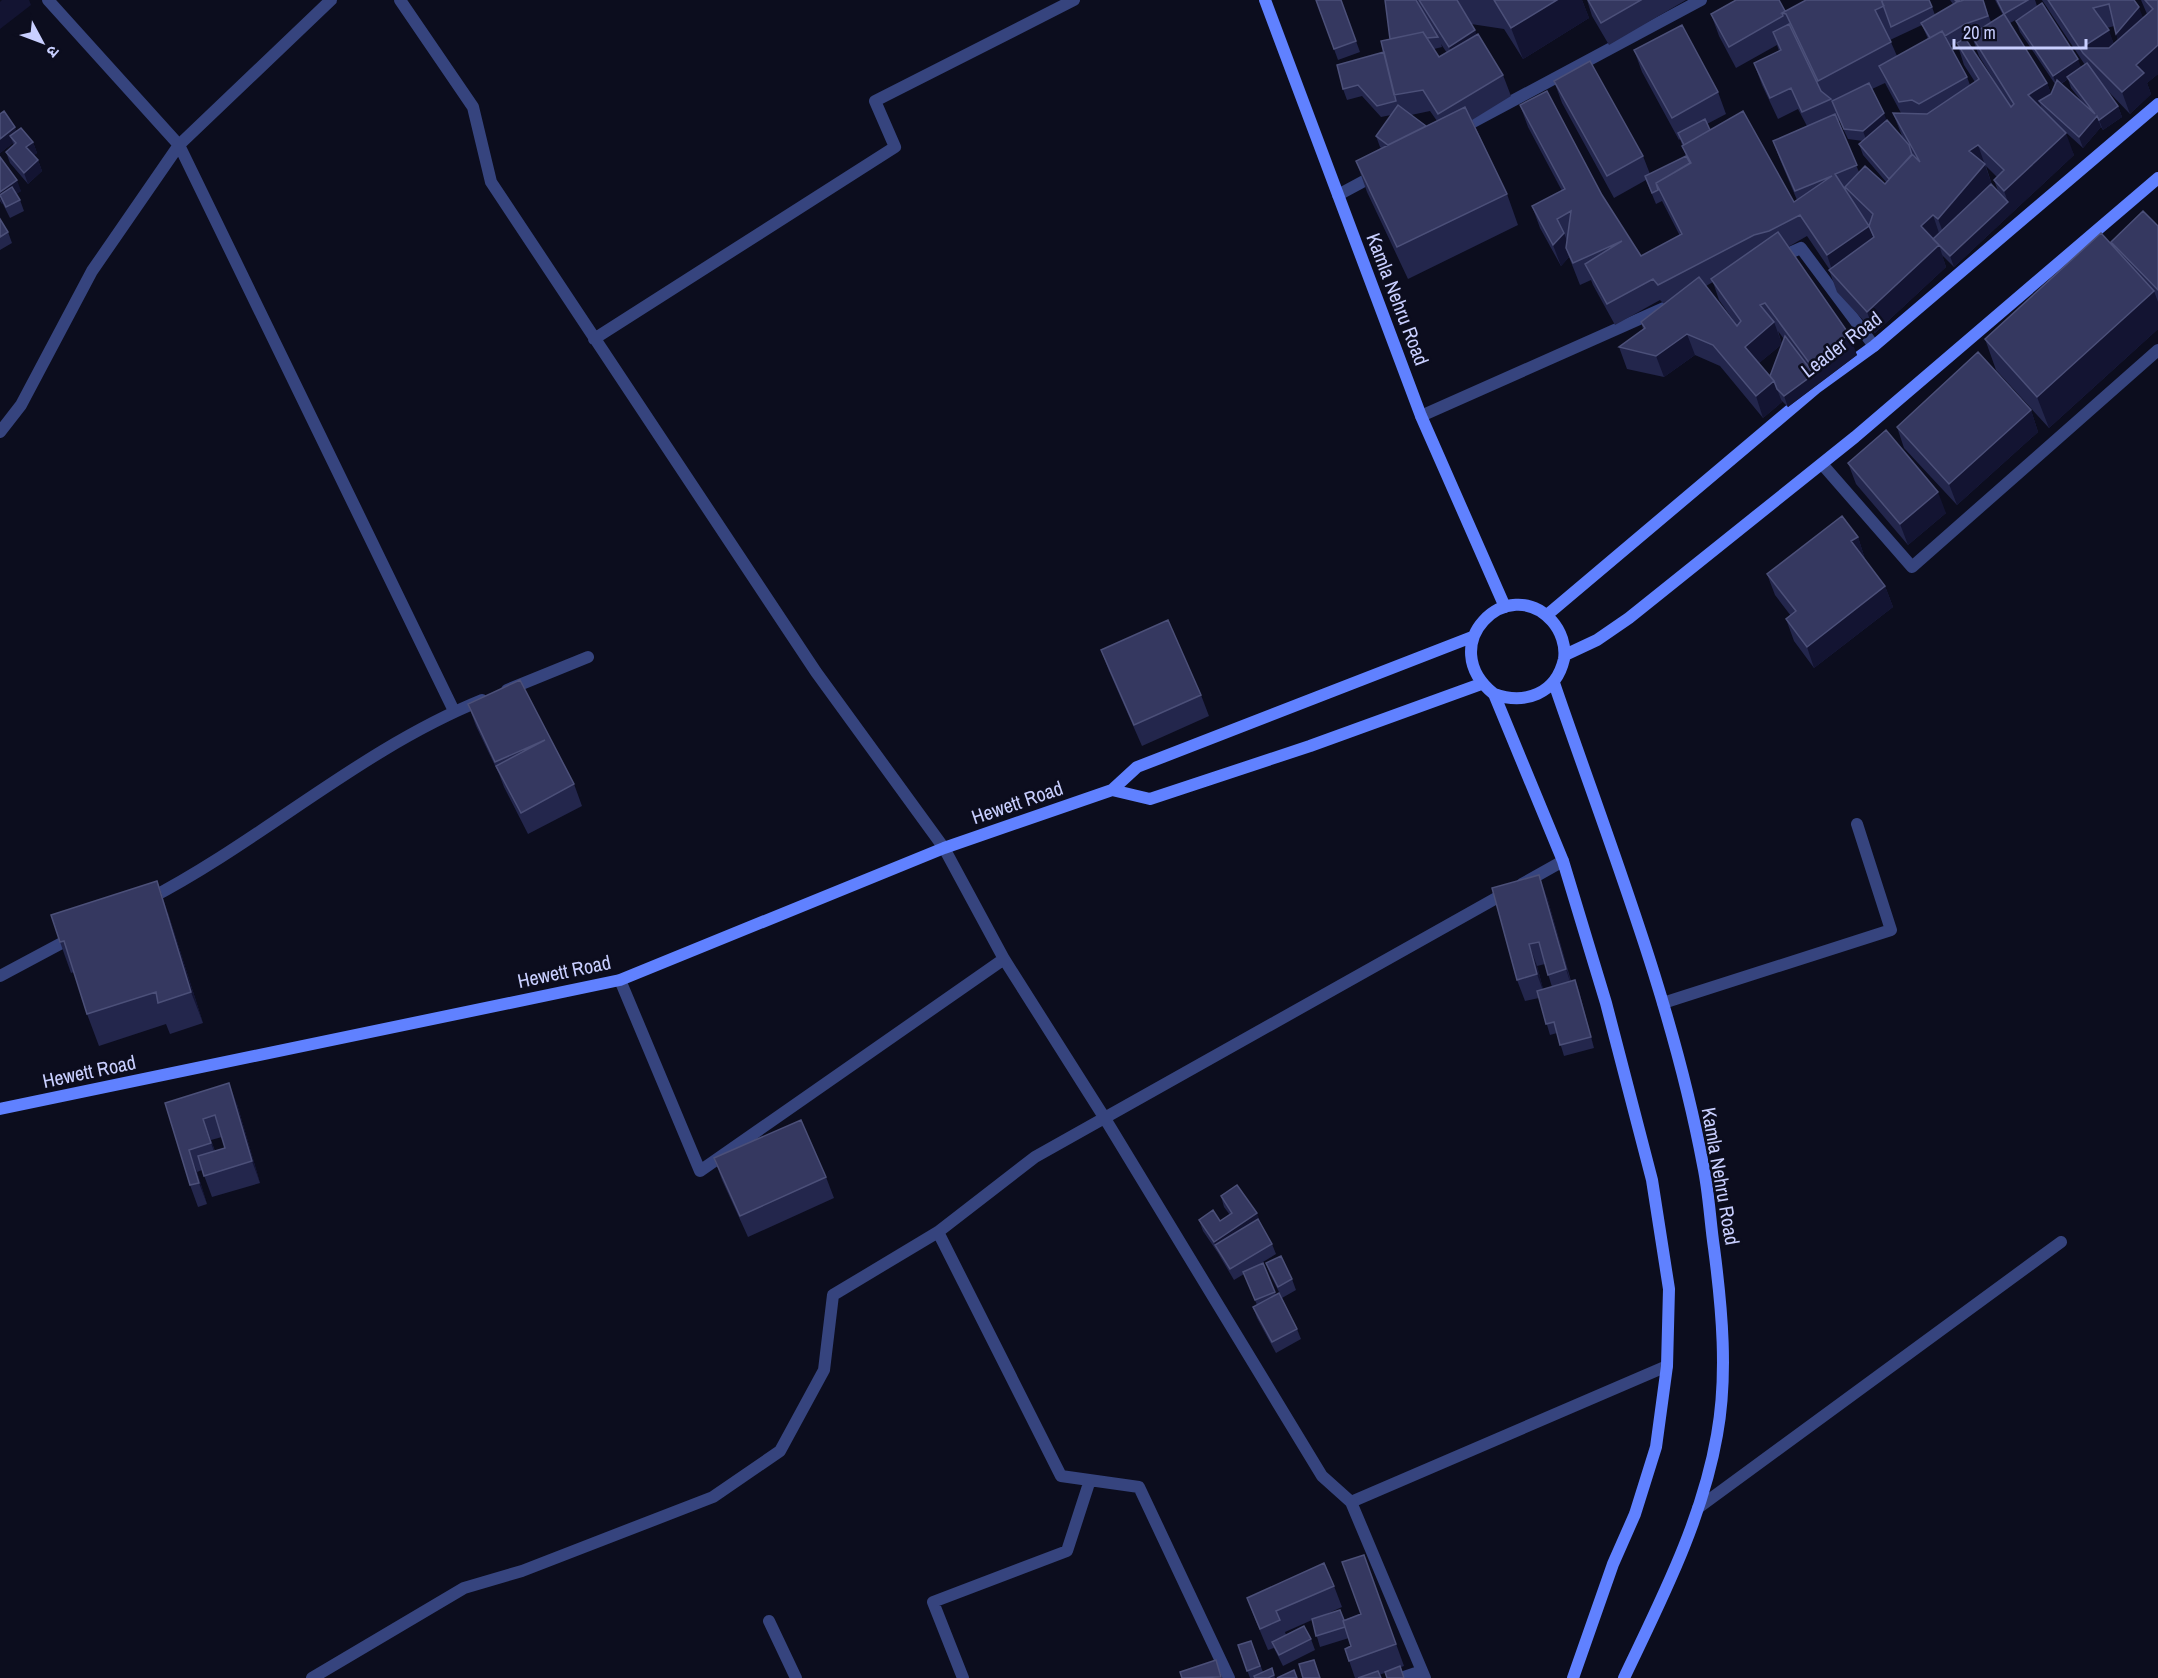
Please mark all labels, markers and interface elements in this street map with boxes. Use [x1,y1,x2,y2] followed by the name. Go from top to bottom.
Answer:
[12,12,72,72] north arrow
[1954,12,2086,50] scale bar
[1963,20,1996,45] text: 20 m
[42,41,65,63] text: उ
[1360,229,1436,369] street label: Kamla Nehru Road
[1795,305,1887,383] street label: Leader Road
[968,774,1066,830] street label: Hewett Road
[515,948,613,994] street label: Hewett Road
[40,1048,138,1094] street label: Hewett Road
[1696,1105,1746,1247] street label: Kamla Nehru Road

